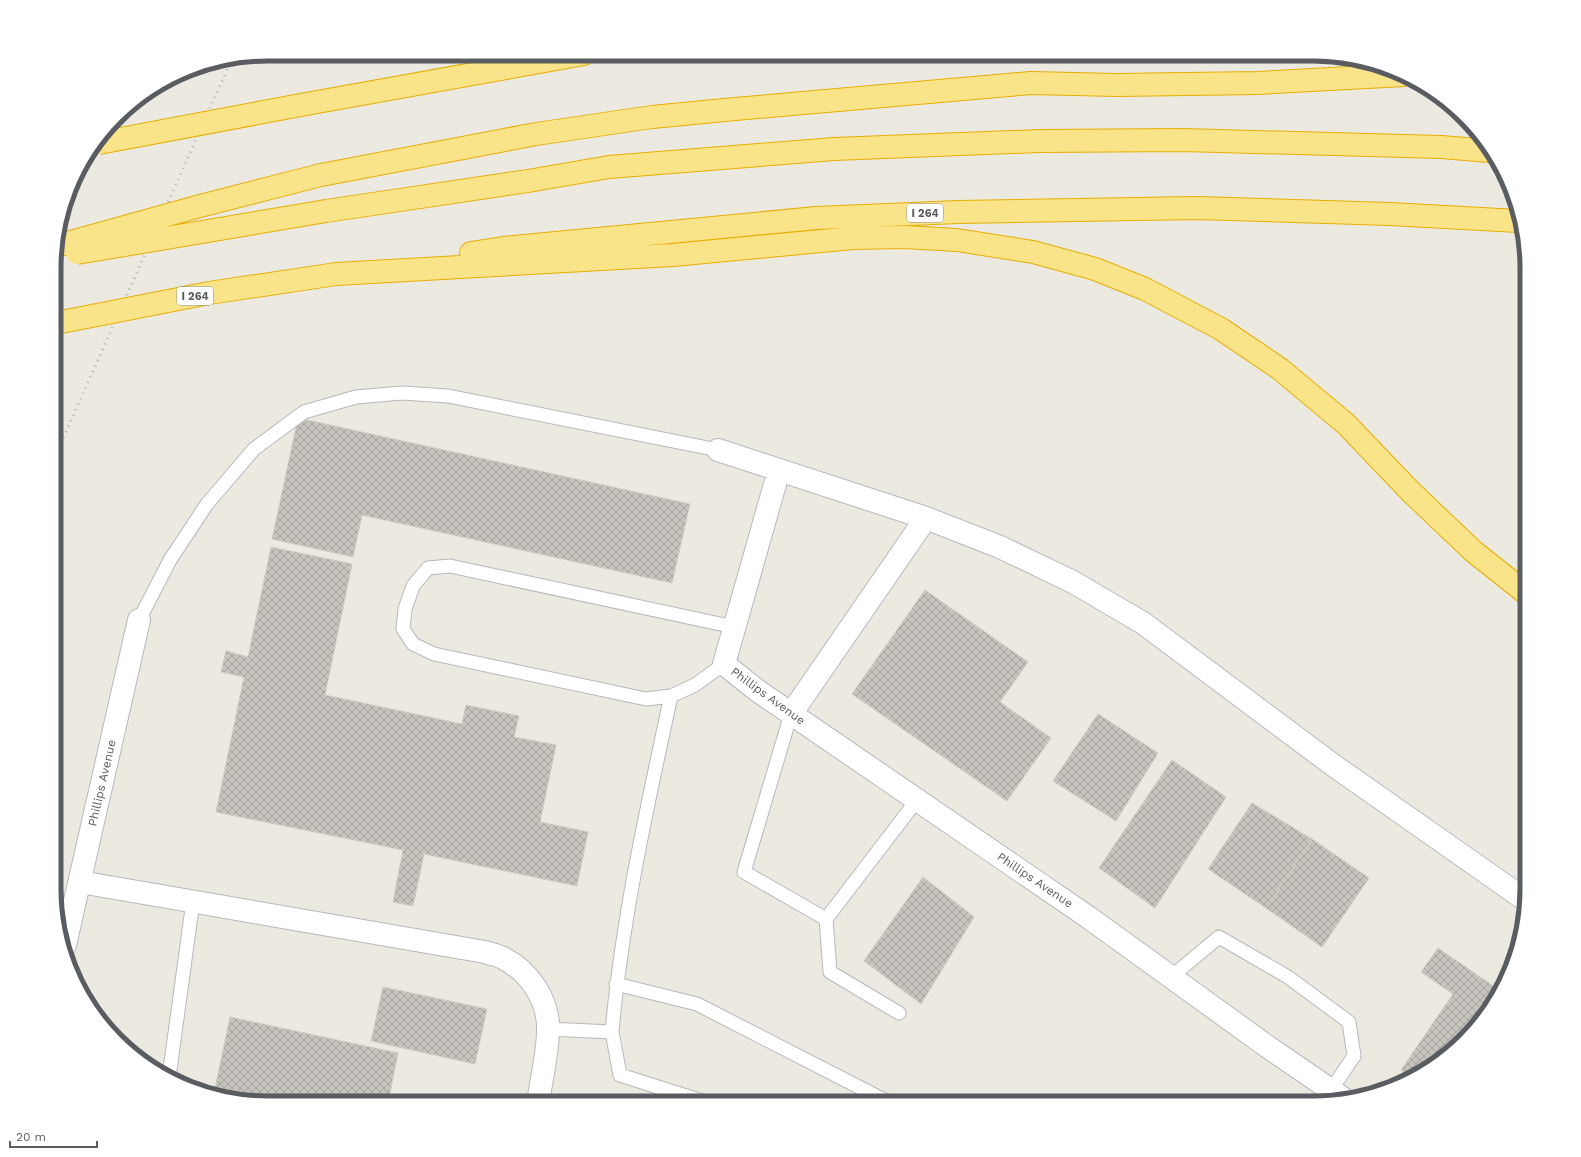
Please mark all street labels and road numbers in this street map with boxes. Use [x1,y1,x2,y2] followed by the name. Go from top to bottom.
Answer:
[907,204,943,222] road number: I 264
[177,287,213,305] road number: I 264
[728,664,808,728] street label: Phillips Avenue
[85,738,119,828] street label: Phillips Avenue
[994,849,1076,911] street label: Phillips Avenue

